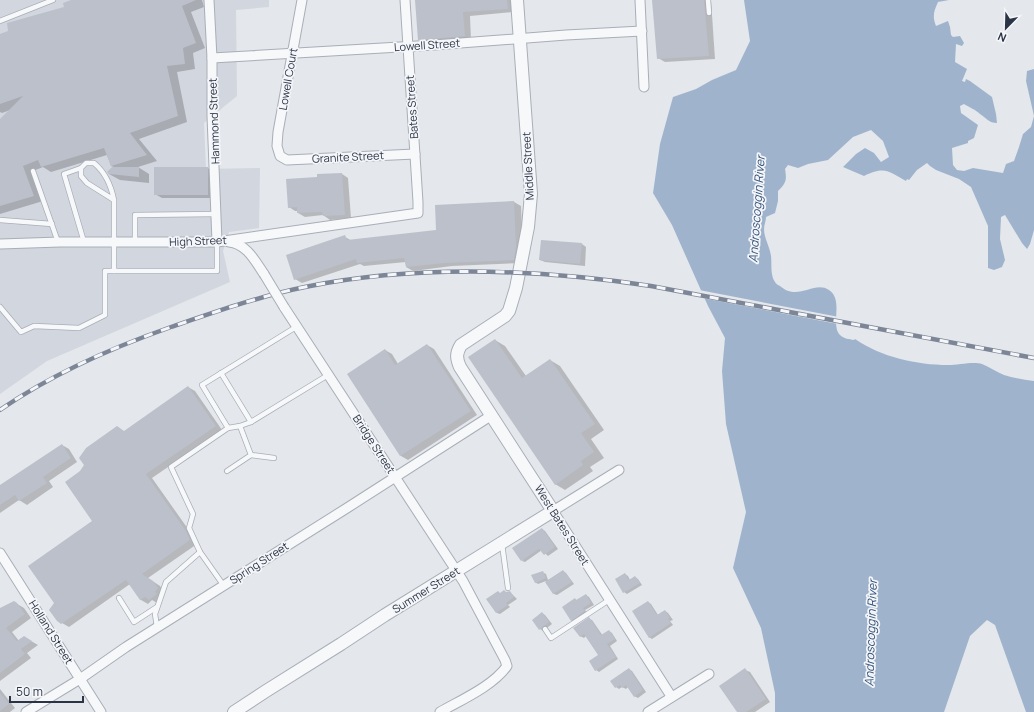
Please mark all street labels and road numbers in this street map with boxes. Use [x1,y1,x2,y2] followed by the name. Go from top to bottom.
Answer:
[393,35,461,54] street label: Lowell Street
[275,46,300,111] street label: Lowell Court
[402,75,421,139] street label: Bates Street
[204,78,223,164] street label: Hammond Street
[518,132,537,201] street label: Middle Street
[312,147,384,166] street label: Granite Street
[169,232,227,249] street label: High Street
[350,411,399,476] street label: Bridge Street
[532,482,593,568] street label: West Bates Street
[226,538,291,587] street label: Spring Street
[389,563,462,616] street label: Summer Street
[26,597,77,667] street label: Holland Street

